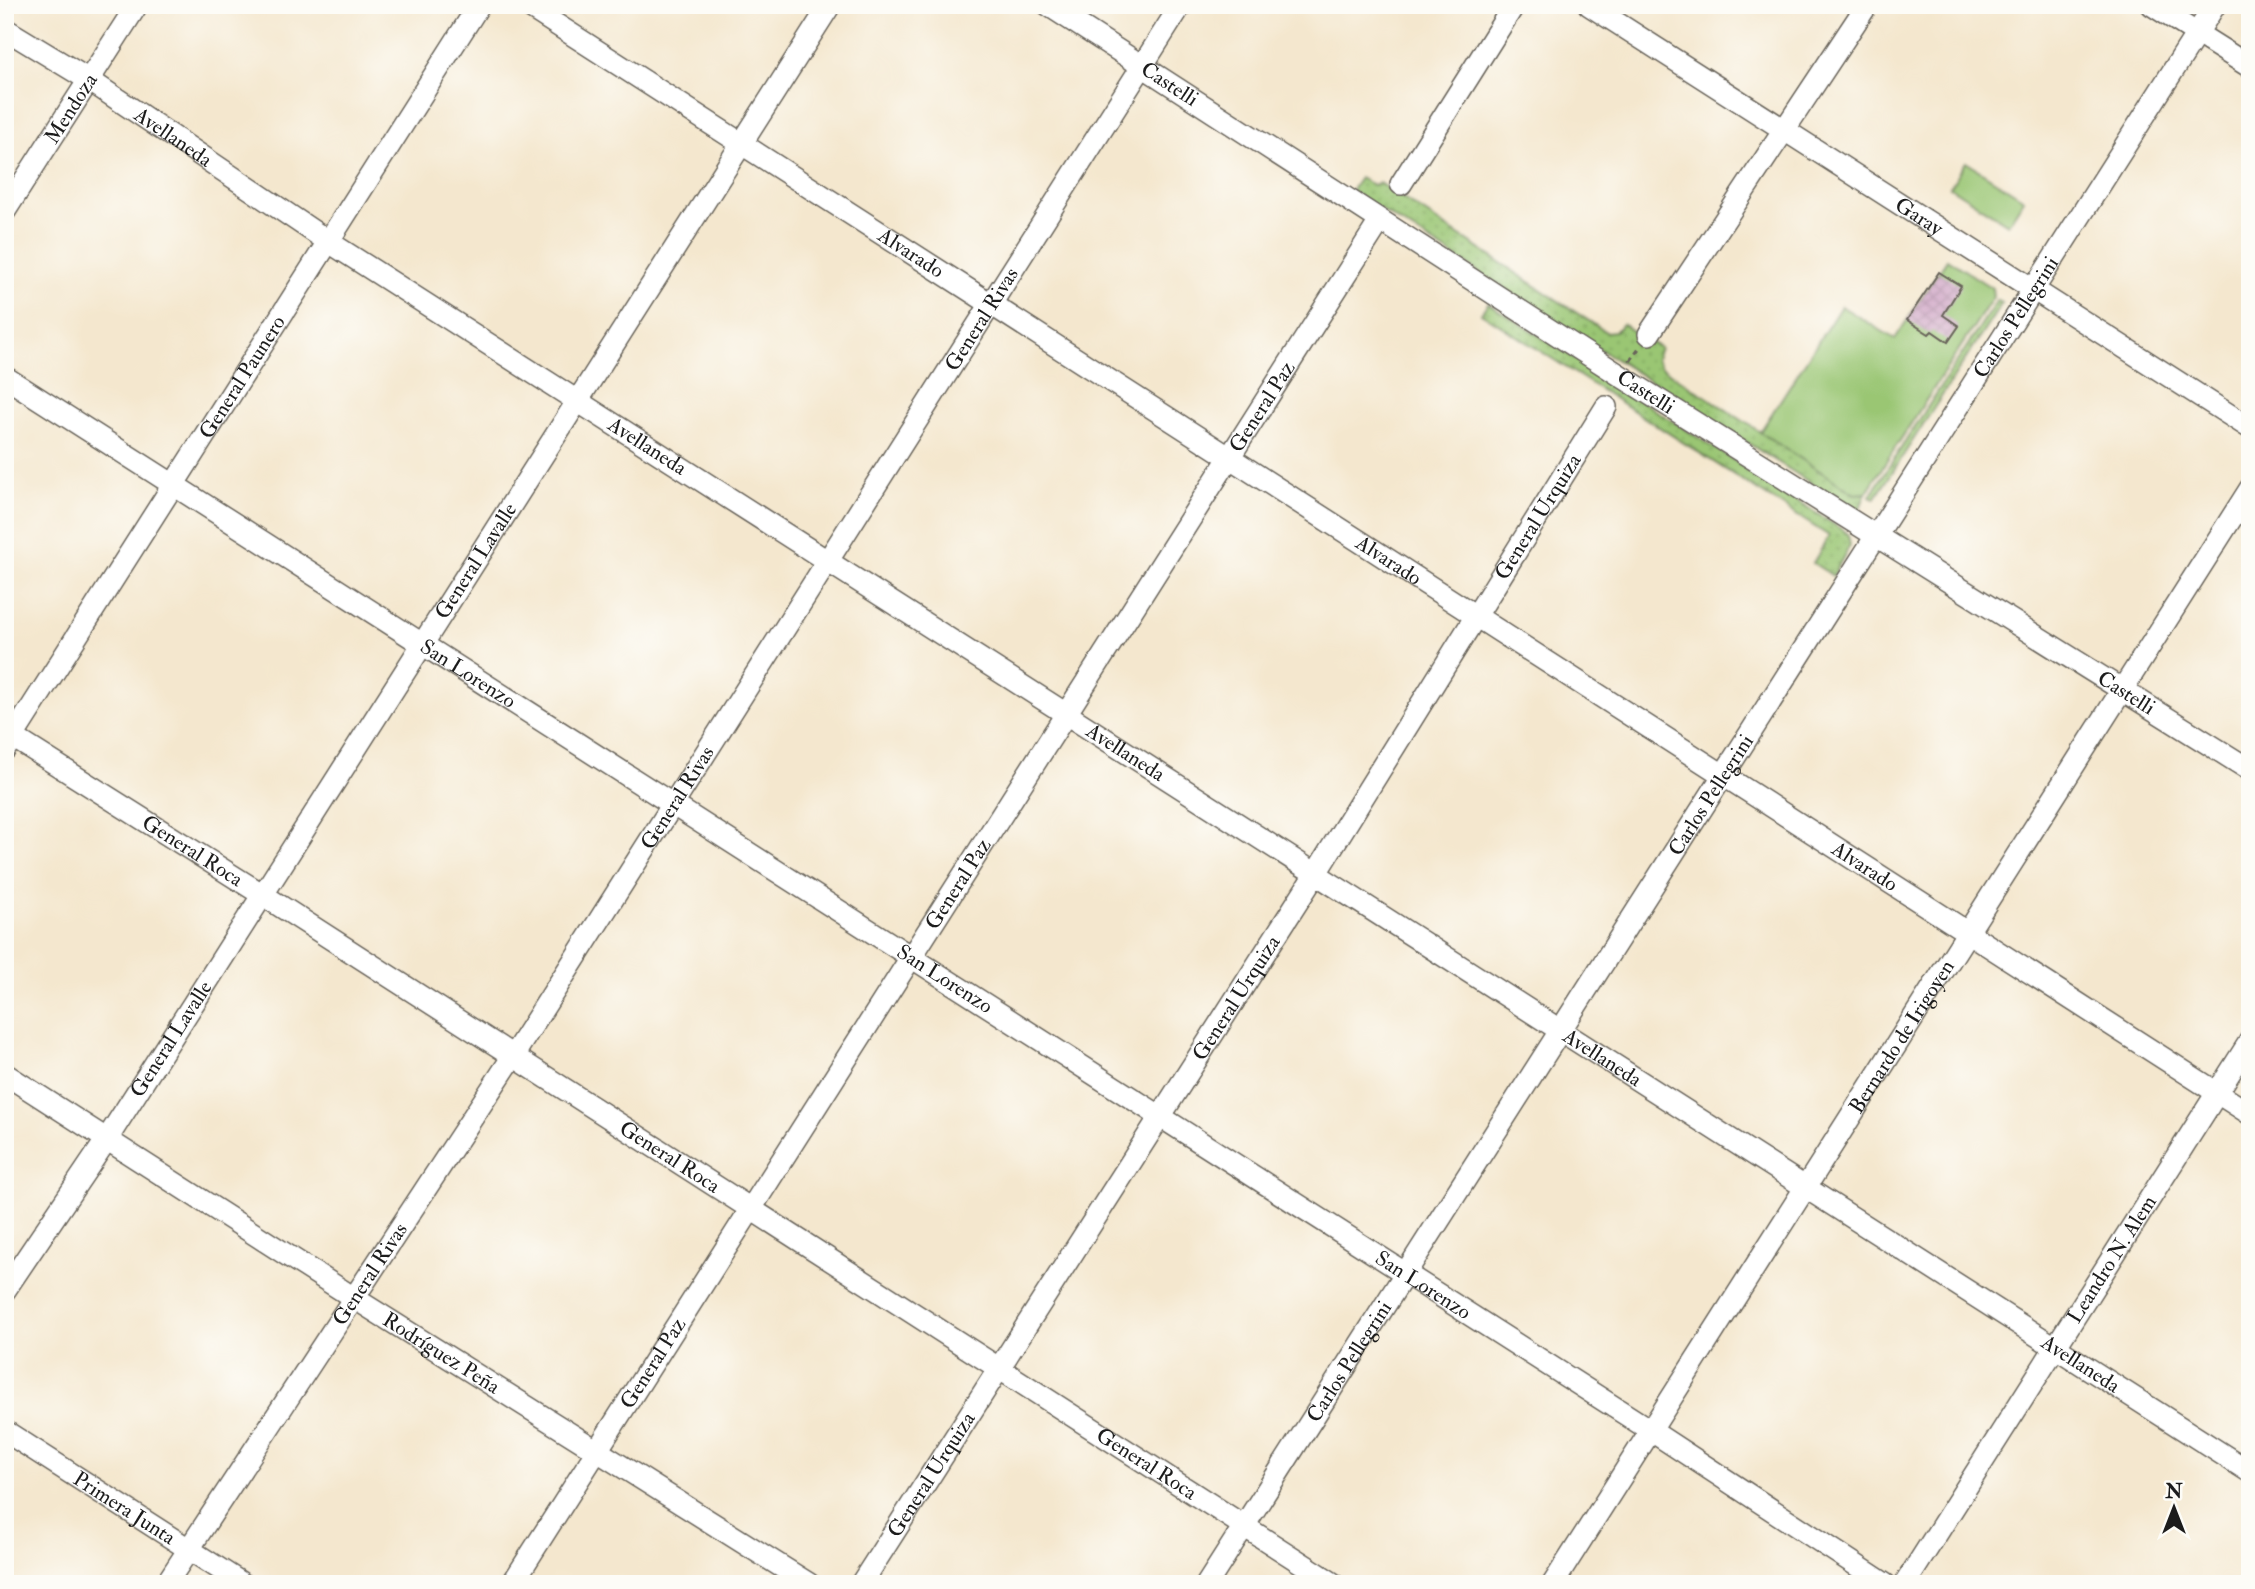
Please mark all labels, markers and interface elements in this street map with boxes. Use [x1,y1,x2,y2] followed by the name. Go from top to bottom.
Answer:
[1136,55,1204,113] street label: Castelli
[38,68,104,149] street label: Mendoza
[128,100,218,173] street label: Avellaneda
[1890,191,1949,242] street label: Garay
[872,221,949,284] street label: Alvarado
[1967,251,2065,383] street label: Carlos Pellegrini
[938,262,1024,376] street label: General Rivas
[193,310,291,444] street label: General Paunero
[1223,356,1301,457] street label: General Paz
[1612,363,1680,420] street label: Castelli
[602,410,692,481] street label: Avellaneda
[1488,448,1587,585] street label: General Urquiza
[429,497,523,624] street label: General Lavalle
[1350,528,1427,591] street label: Alvarado
[415,633,521,714] street label: San Lorenzo
[2092,664,2161,721] street label: Castelli
[1080,716,1171,788] street label: Avellaneda
[1662,729,1760,861] street label: Carlos Pellegrini
[634,741,720,855] street label: General Rivas
[137,809,249,893] street label: General Roca
[919,833,997,935] street label: General Paz
[1826,835,1903,897] street label: Alvarado
[1186,930,1286,1065] street label: General Urquiza
[892,938,998,1019] street label: San Lorenzo
[1843,954,1960,1118] street label: Bernardo de Irigoyen
[124,975,218,1102] street label: General Lavalle
[1557,1022,1647,1093] street label: Avellaneda
[614,1114,726,1199] street label: General Roca
[2061,1190,2162,1328] street label: Leandro N. Alem
[326,1217,413,1331] street label: General Rivas
[1370,1244,1476,1326] street label: San Lorenzo
[1300,1295,1398,1427] street label: Carlos Pellegrini
[378,1306,505,1400] street label: Rodríguez Peña
[614,1312,692,1414] street label: General Paz
[2035,1328,2126,1399] street label: Avellaneda
[881,1406,981,1542] street label: General Urquiza
[1091,1421,1202,1506] street label: General Roca
[68,1465,181,1551] street label: Primera Junta
[2140,1474,2210,1544] north arrow
[2164,1480,2183,1504] text: N

